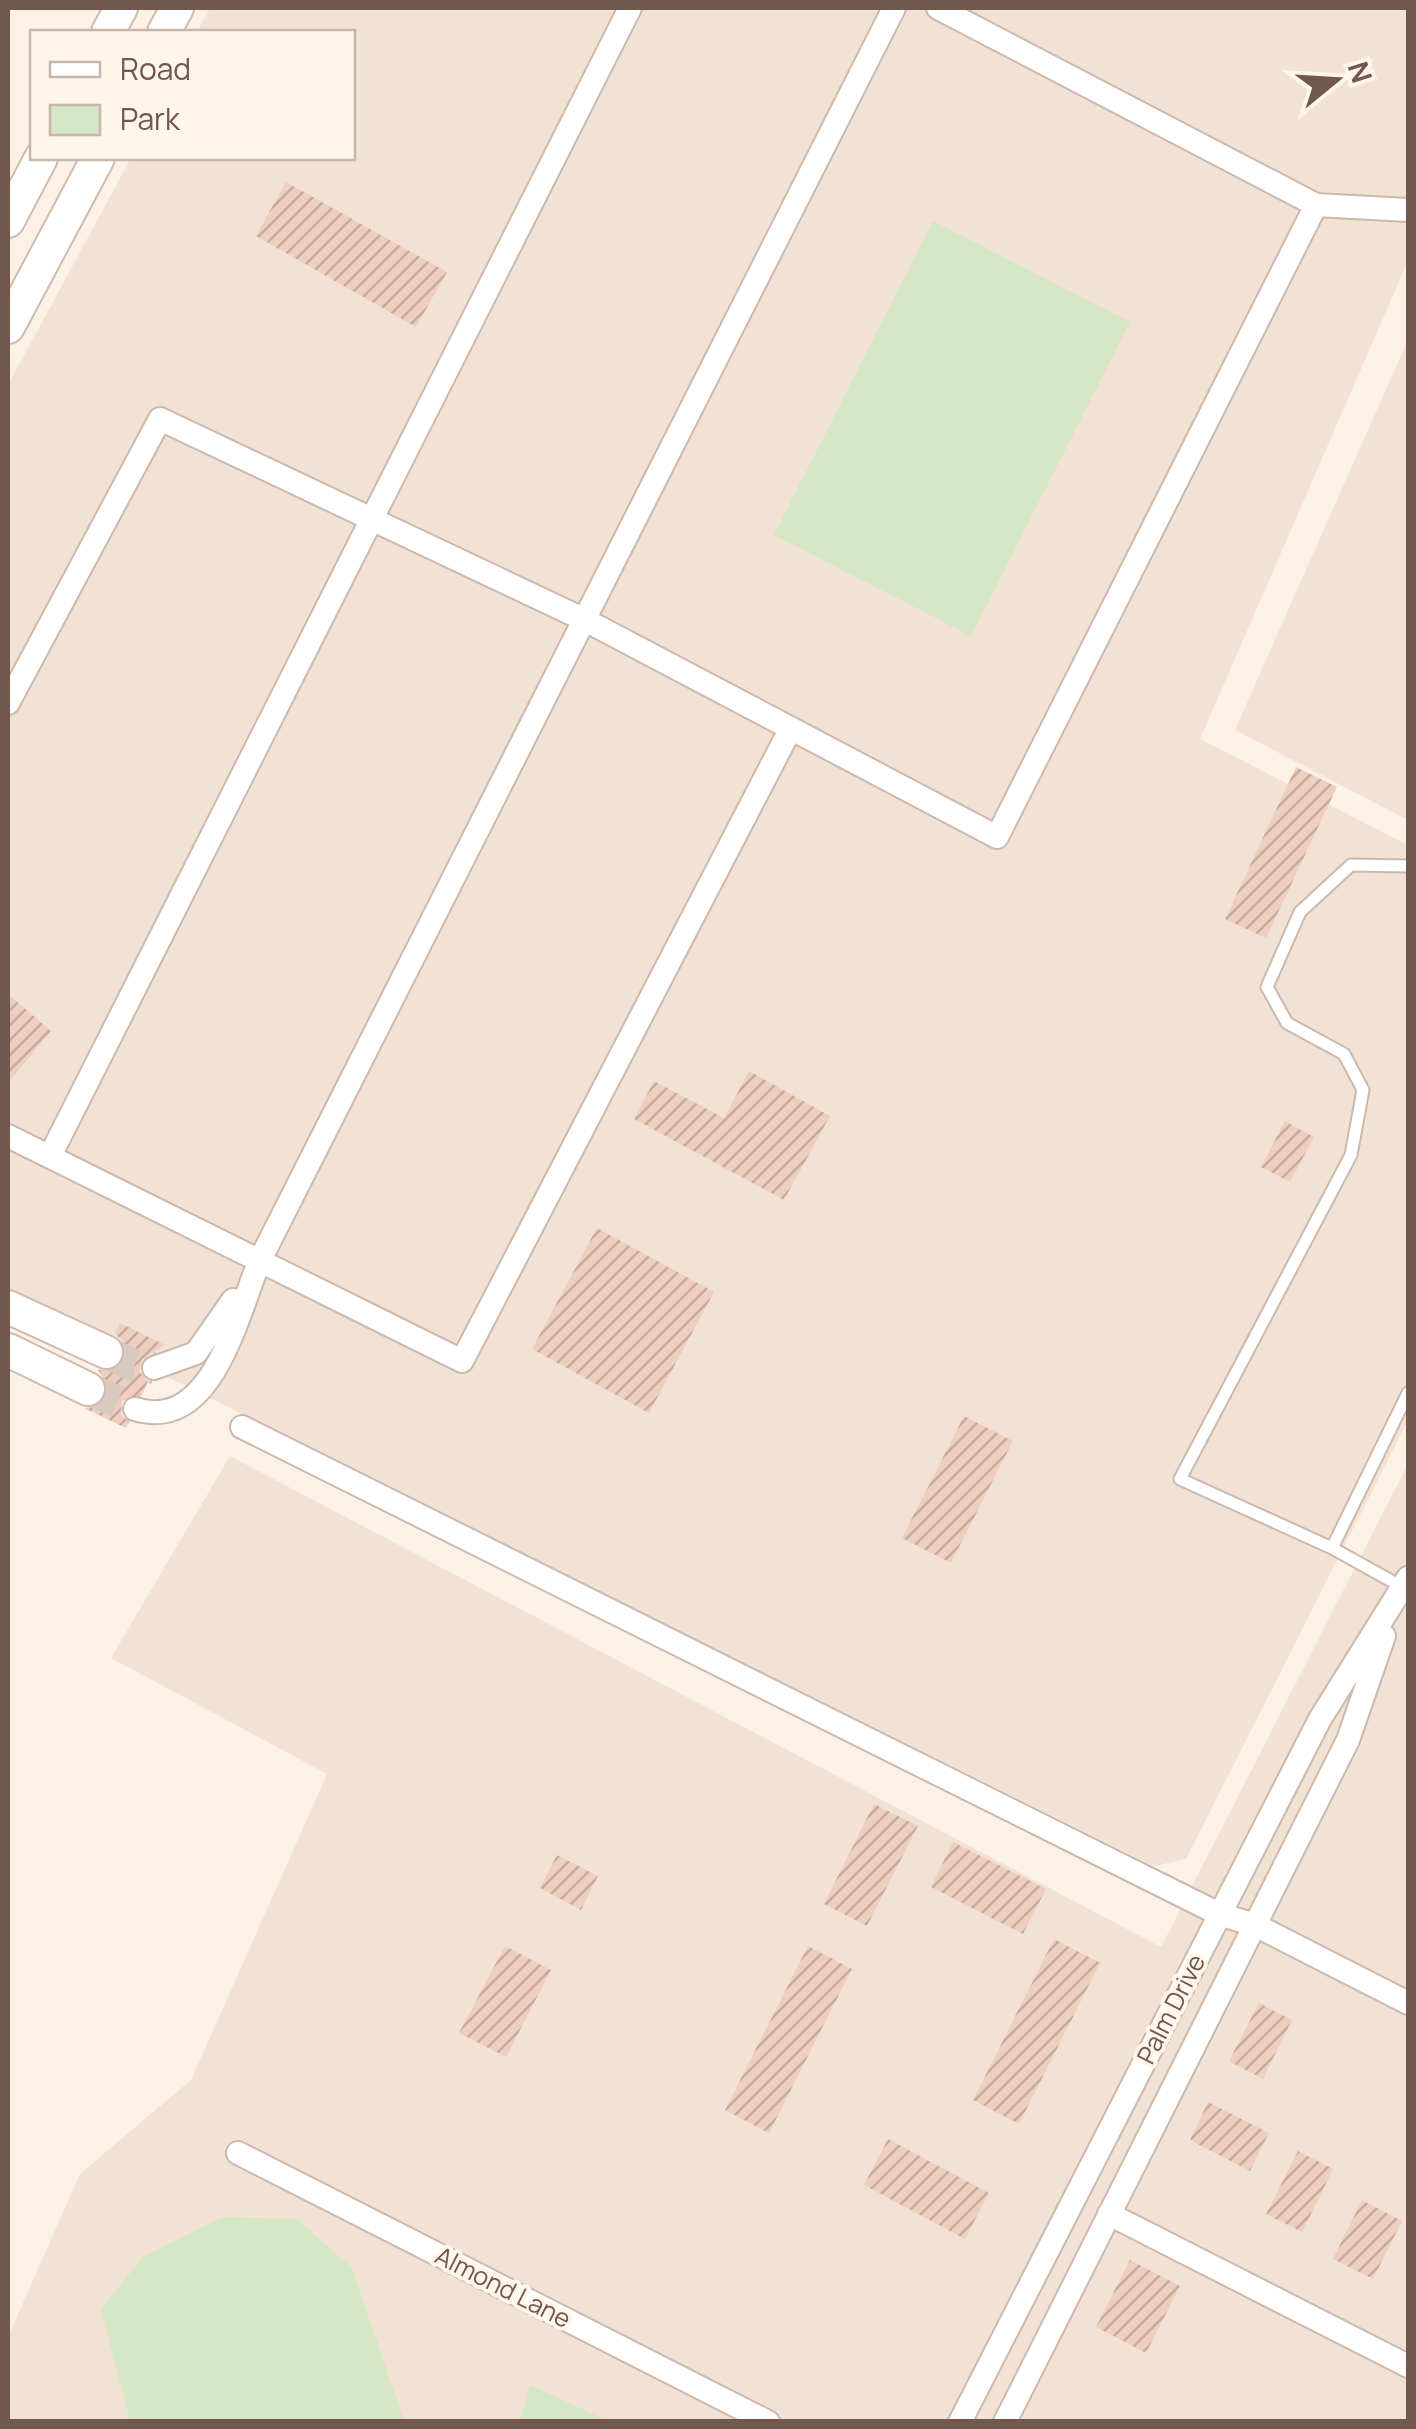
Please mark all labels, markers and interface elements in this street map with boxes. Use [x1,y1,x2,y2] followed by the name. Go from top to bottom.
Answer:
[30,30,355,160] legend
[1286,30,1386,130] north arrow
[120,48,191,89] text: Road
[1340,57,1382,87] text: N
[120,98,181,139] text: Park
[1128,1948,1213,2070] street label: Palm Drive
[429,2237,577,2336] street label: Almond Lane

